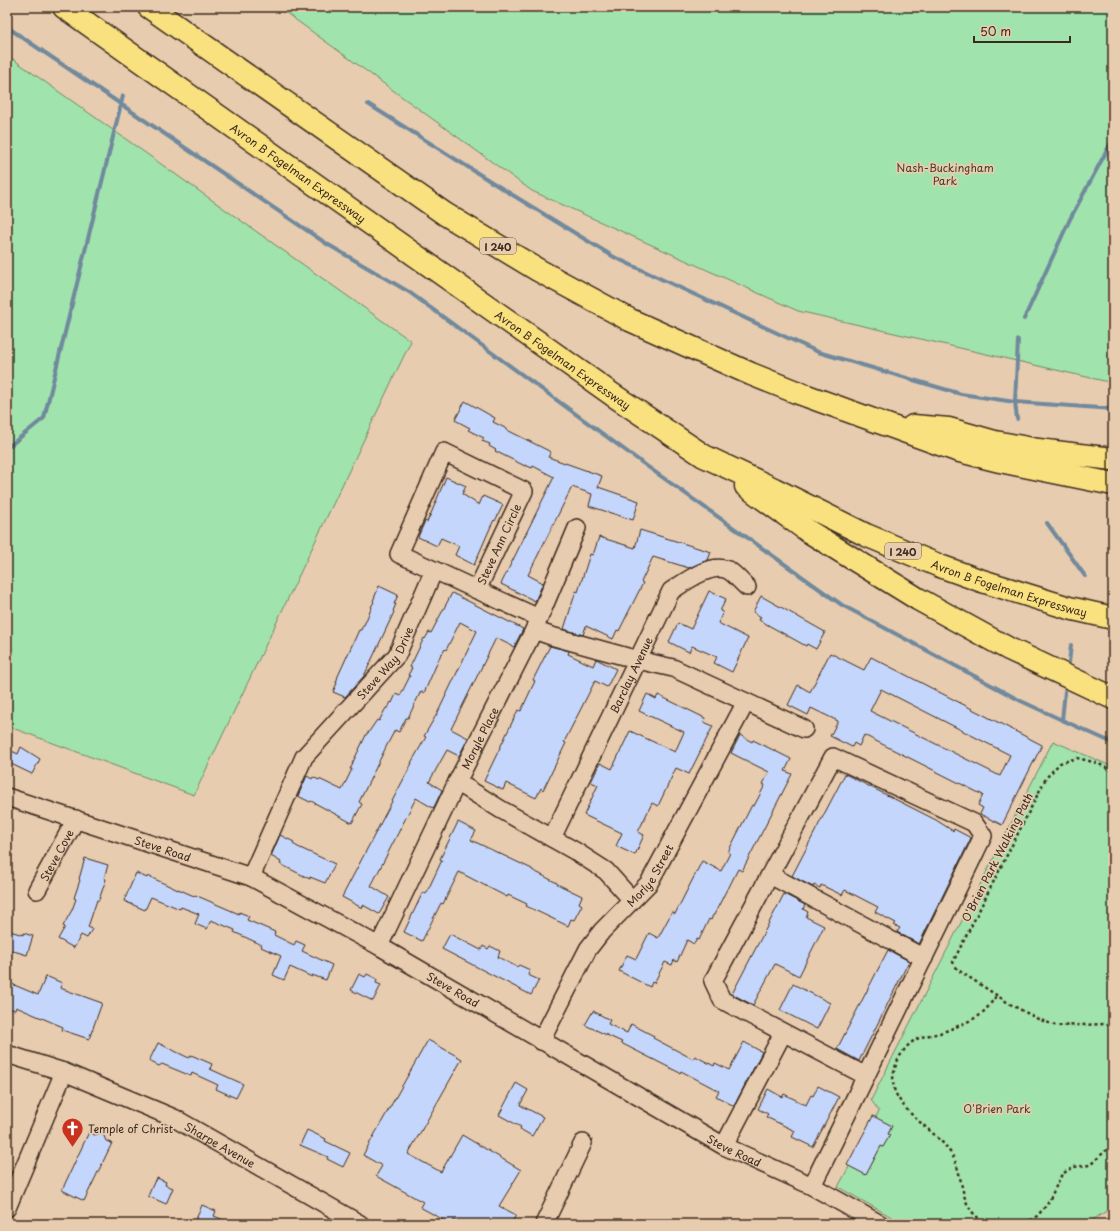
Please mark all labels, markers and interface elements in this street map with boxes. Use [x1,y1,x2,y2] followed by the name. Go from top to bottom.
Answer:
[974,18,1070,44] scale bar
[980,22,1011,40] text: 50 m
[227,119,370,226] street label: Avron B Fogelman Expressway
[896,159,994,189] park label: Nash-Buckingham Park
[480,238,516,254] road number: I 240
[492,306,634,413] street label: Avron B Fogelman Expressway
[473,501,525,587] street label: Steve Ann Circle
[885,543,921,559] road number: I 240
[929,555,1089,620] street label: Avron B Fogelman Expressway
[352,624,417,703] street label: Steve Way Drive
[605,634,656,716] street label: Barclay Avenue
[456,704,502,772] street label: Moryle Place
[957,790,1037,924] street label: O'Brien Park Walking Path
[35,826,78,884] street label: Steve Cove
[132,831,193,865] street label: Steve Road
[622,840,677,910] street label: Morlye Street
[424,967,483,1011] street label: Steve Road
[963,1100,1031,1117] park label: O'Brien Park
[59,1115,85,1148] church icon: Temple of Christ
[181,1117,259,1171] street label: Sharpe Avenue
[88,1120,174,1137] place label: Temple of Christ
[704,1130,764,1170] street label: Steve Road

